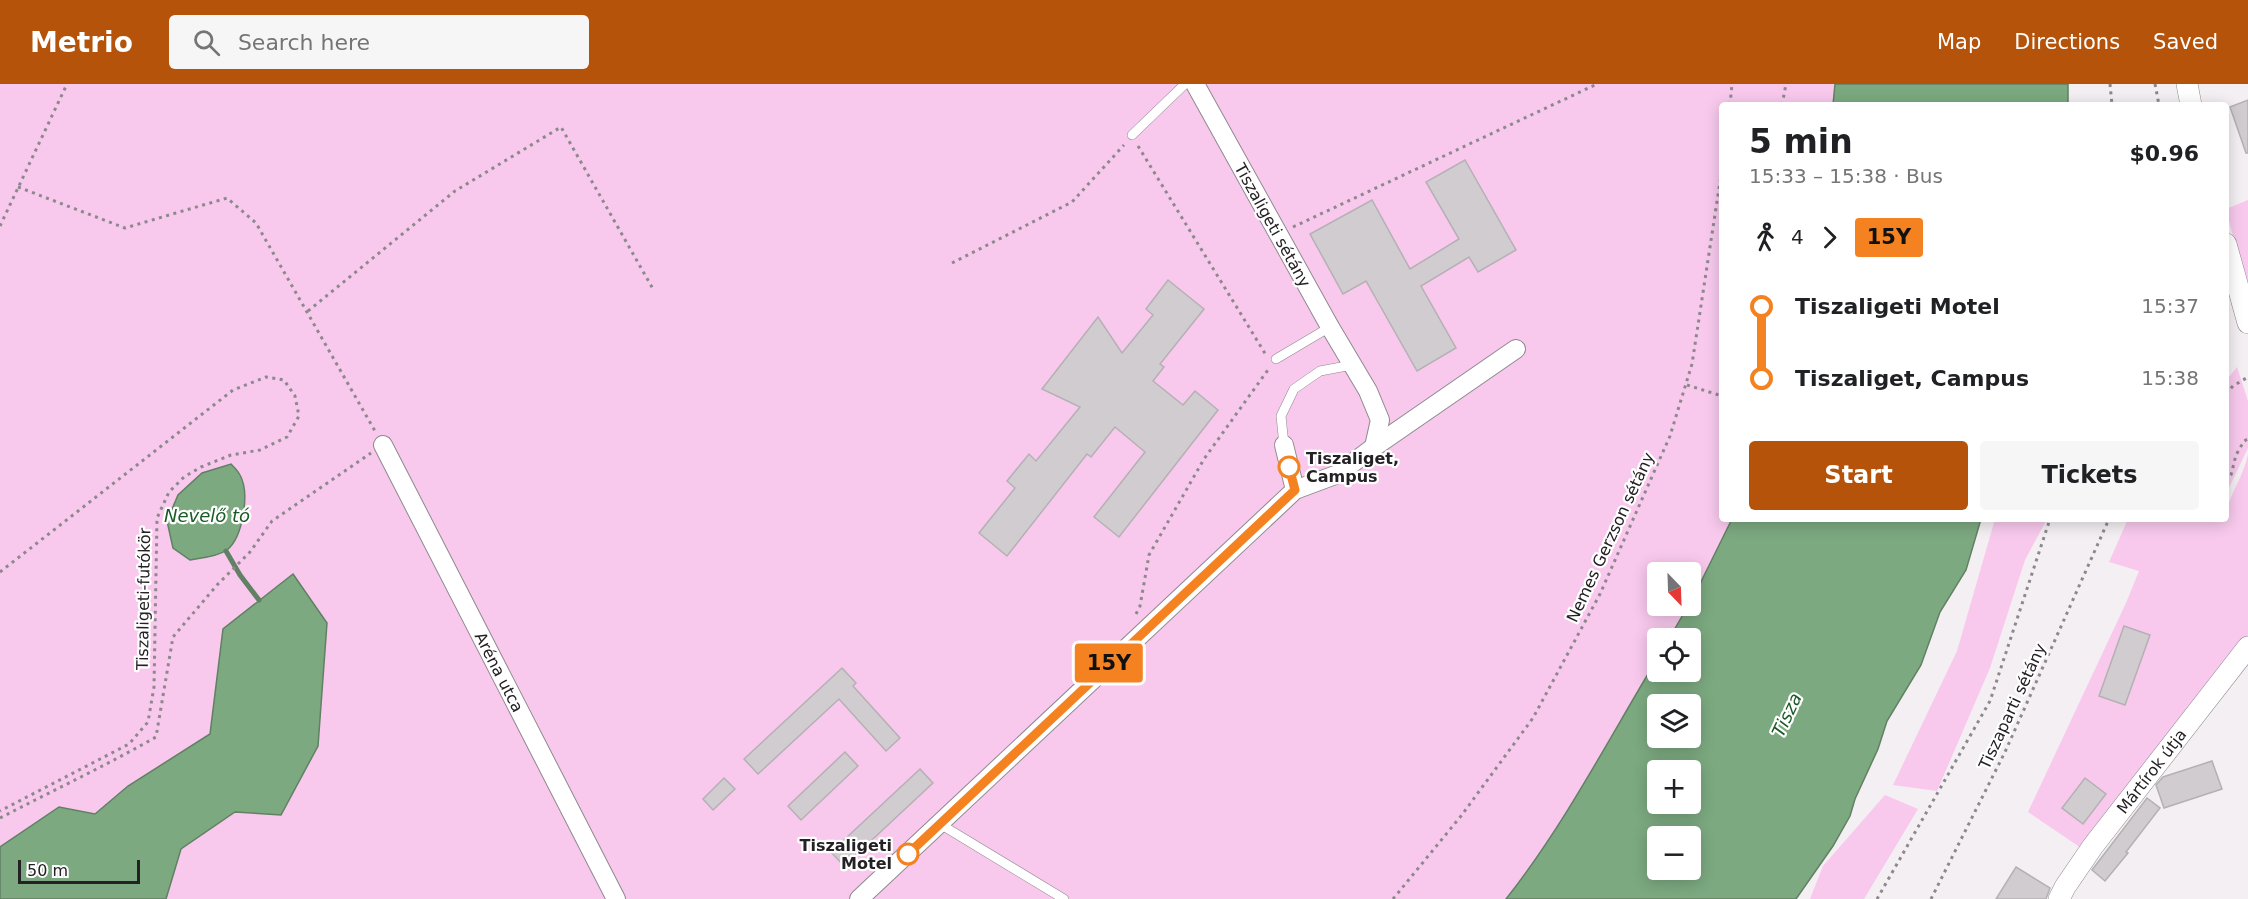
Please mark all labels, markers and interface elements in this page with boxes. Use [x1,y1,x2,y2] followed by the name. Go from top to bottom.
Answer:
[169,15,589,69] search box
[30,26,133,59] text: Metrio
[190,26,223,59] icon: search
[238,30,370,55] text: Search here
[1937,30,1981,54] text: Map
[2014,30,2120,54] text: Directions
[2153,30,2218,54] text: Saved
[1749,122,1853,161] text: 5 min
[2129,141,2199,166] text: $0.96
[1230,159,1315,291] street label: Tiszaligeti sétány
[1749,164,1943,188] text: 15:33 – 15:38 · Bus
[1749,221,1782,254] icon: walk
[1813,221,1846,254] icon: forward
[1791,225,1804,249] text: 4
[1867,225,1911,249] text: 15Y
[1795,294,2000,319] text: Tiszaligeti Motel
[2141,294,2199,318] text: 15:37
[1795,366,2029,391] text: Tiszaliget, Campus
[2141,366,2199,390] text: 15:38
[1749,441,1968,510] button: Start
[1980,441,2199,510] button: Tickets
[1306,449,1399,486] place label: Tiszaliget, Campus
[1563,449,1658,625] street label: Nemes Gerzson sétány
[1278,456,1300,478] marker: Tiszaliget, Campus
[164,505,250,526] water label: Nevelő tó
[133,527,154,671] street label: Tiszaligeti-futókör
[1647,562,1701,616] north arrow
[1647,562,1701,880] map controls
[1647,628,1701,682] button: locate
[471,629,527,715] street label: Aréna utca
[1975,640,2050,773] street label: Tiszaparti sétány
[1074,644,1144,682] line badge: 15Y
[1087,651,1131,675] text: 15Y
[1767,690,1806,740] water label: Tisza
[1647,694,1701,748] button: layers
[2113,725,2191,817] street label: Mártírok útja
[1647,760,1701,814] button: +
[1647,826,1701,880] button: −
[800,836,892,873] place label: Tiszaligeti Motel
[897,843,919,865] marker: Tiszaligeti Motel
[18,857,140,884] scale bar
[27,861,68,880] text: 50 m

